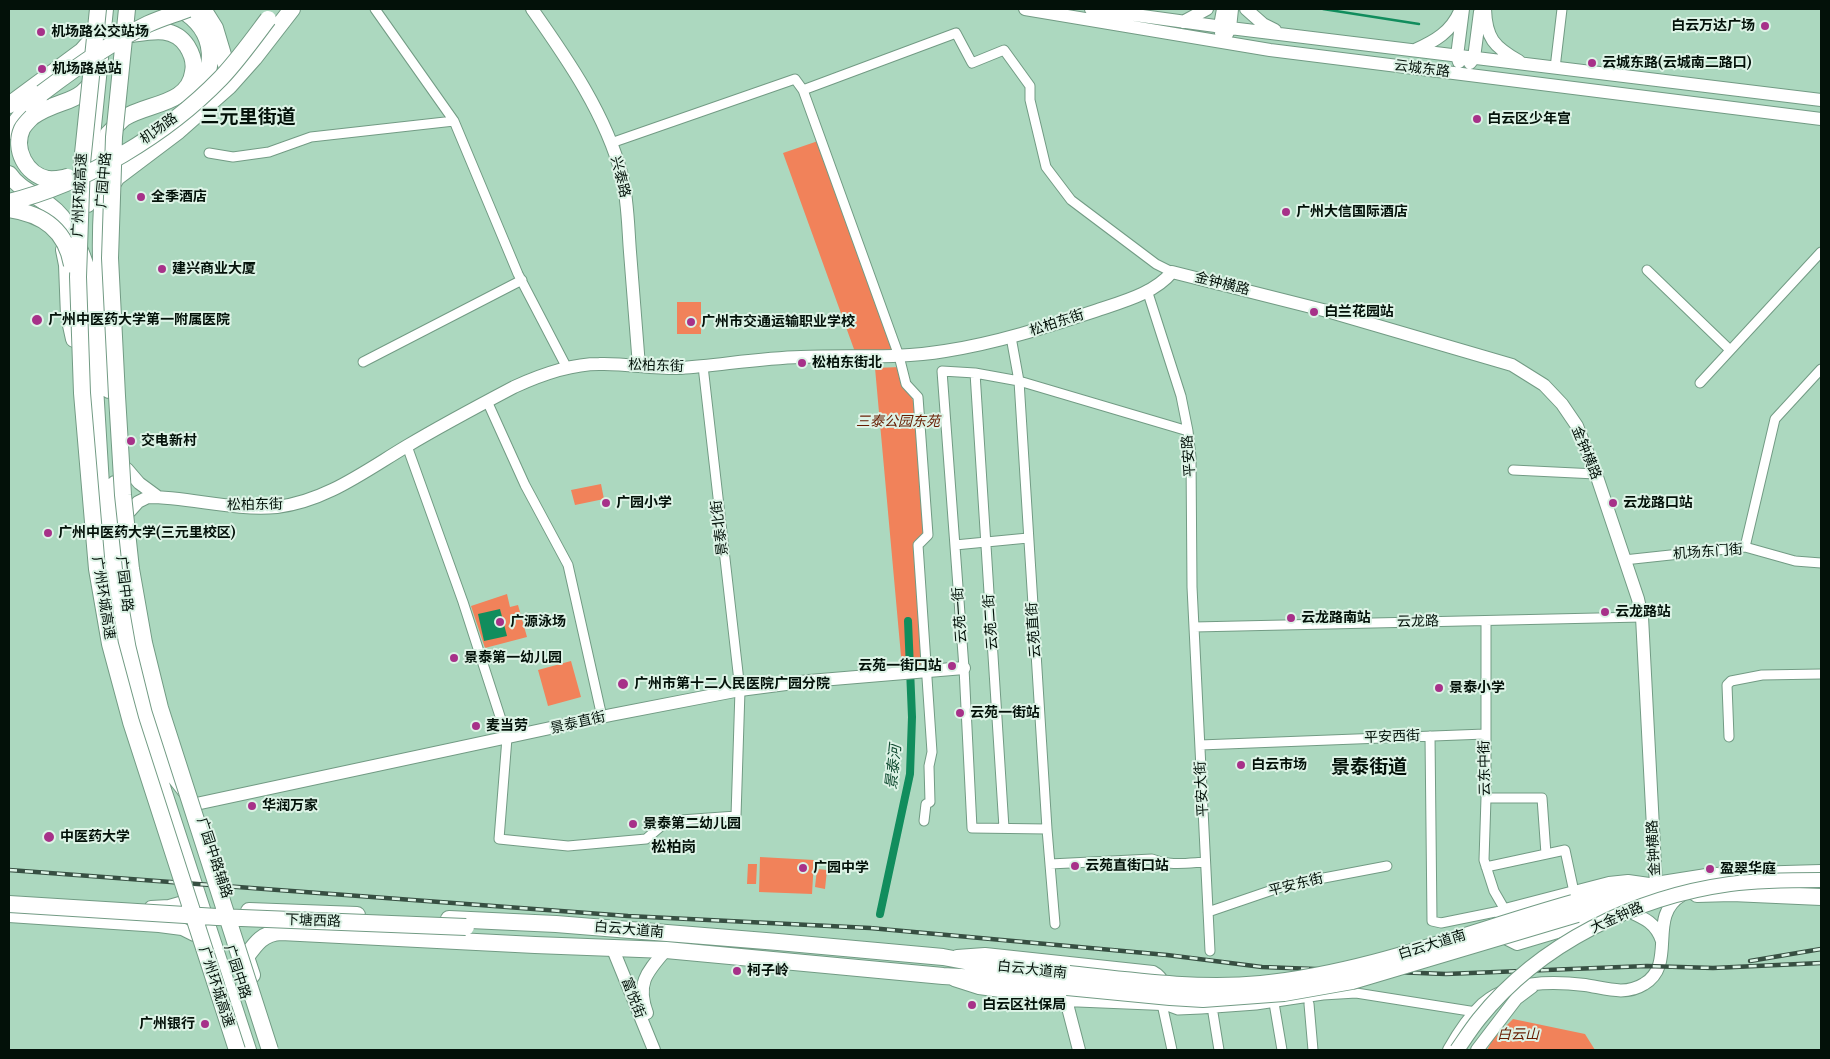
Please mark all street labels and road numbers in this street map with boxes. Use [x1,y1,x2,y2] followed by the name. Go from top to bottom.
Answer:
[1393,57,1451,81] street label: 云城东路
[137,110,181,148] street label: 机场路
[93,151,115,209] street label: 广园中路
[69,153,91,237] street label: 广州环城高速
[607,155,633,199] street label: 兴泰路
[1193,269,1251,299] street label: 金钟横路
[1028,306,1086,340] street label: 松柏东街
[628,357,684,375] street label: 松柏东街
[1568,424,1604,482] street label: 金钟横路
[1179,434,1199,478] street label: 平安路
[227,496,283,514] street label: 松柏东街
[708,499,732,557] street label: 景泰北街
[1672,541,1744,563] street label: 机场东门街
[88,555,118,641] street label: 广州环城高速
[112,555,136,613] street label: 广园中路
[950,586,970,644] street label: 云苑一街
[981,593,1001,651] street label: 云苑二街
[1024,601,1044,659] street label: 云苑直街
[1397,613,1439,631] street label: 云龙路
[549,709,607,737] street label: 景泰直街
[1364,728,1420,746] street label: 平安西街
[1476,740,1494,796] street label: 云东中街
[1192,761,1212,817] street label: 平安大街
[193,815,235,901] street label: 广园中路辅路
[1644,820,1664,876] street label: 金钟横路
[1267,870,1325,900] street label: 平安东街
[1588,899,1646,937] street label: 大金钟路
[285,912,341,930] street label: 下塘西路
[593,919,665,941] street label: 白云大道南
[1396,927,1468,963] street label: 白云大道南
[220,943,254,1001] street label: 广园中路
[195,944,237,1030] street label: 广州环城高速
[996,958,1068,982] street label: 白云大道南
[618,975,648,1021] street label: 富悦街

